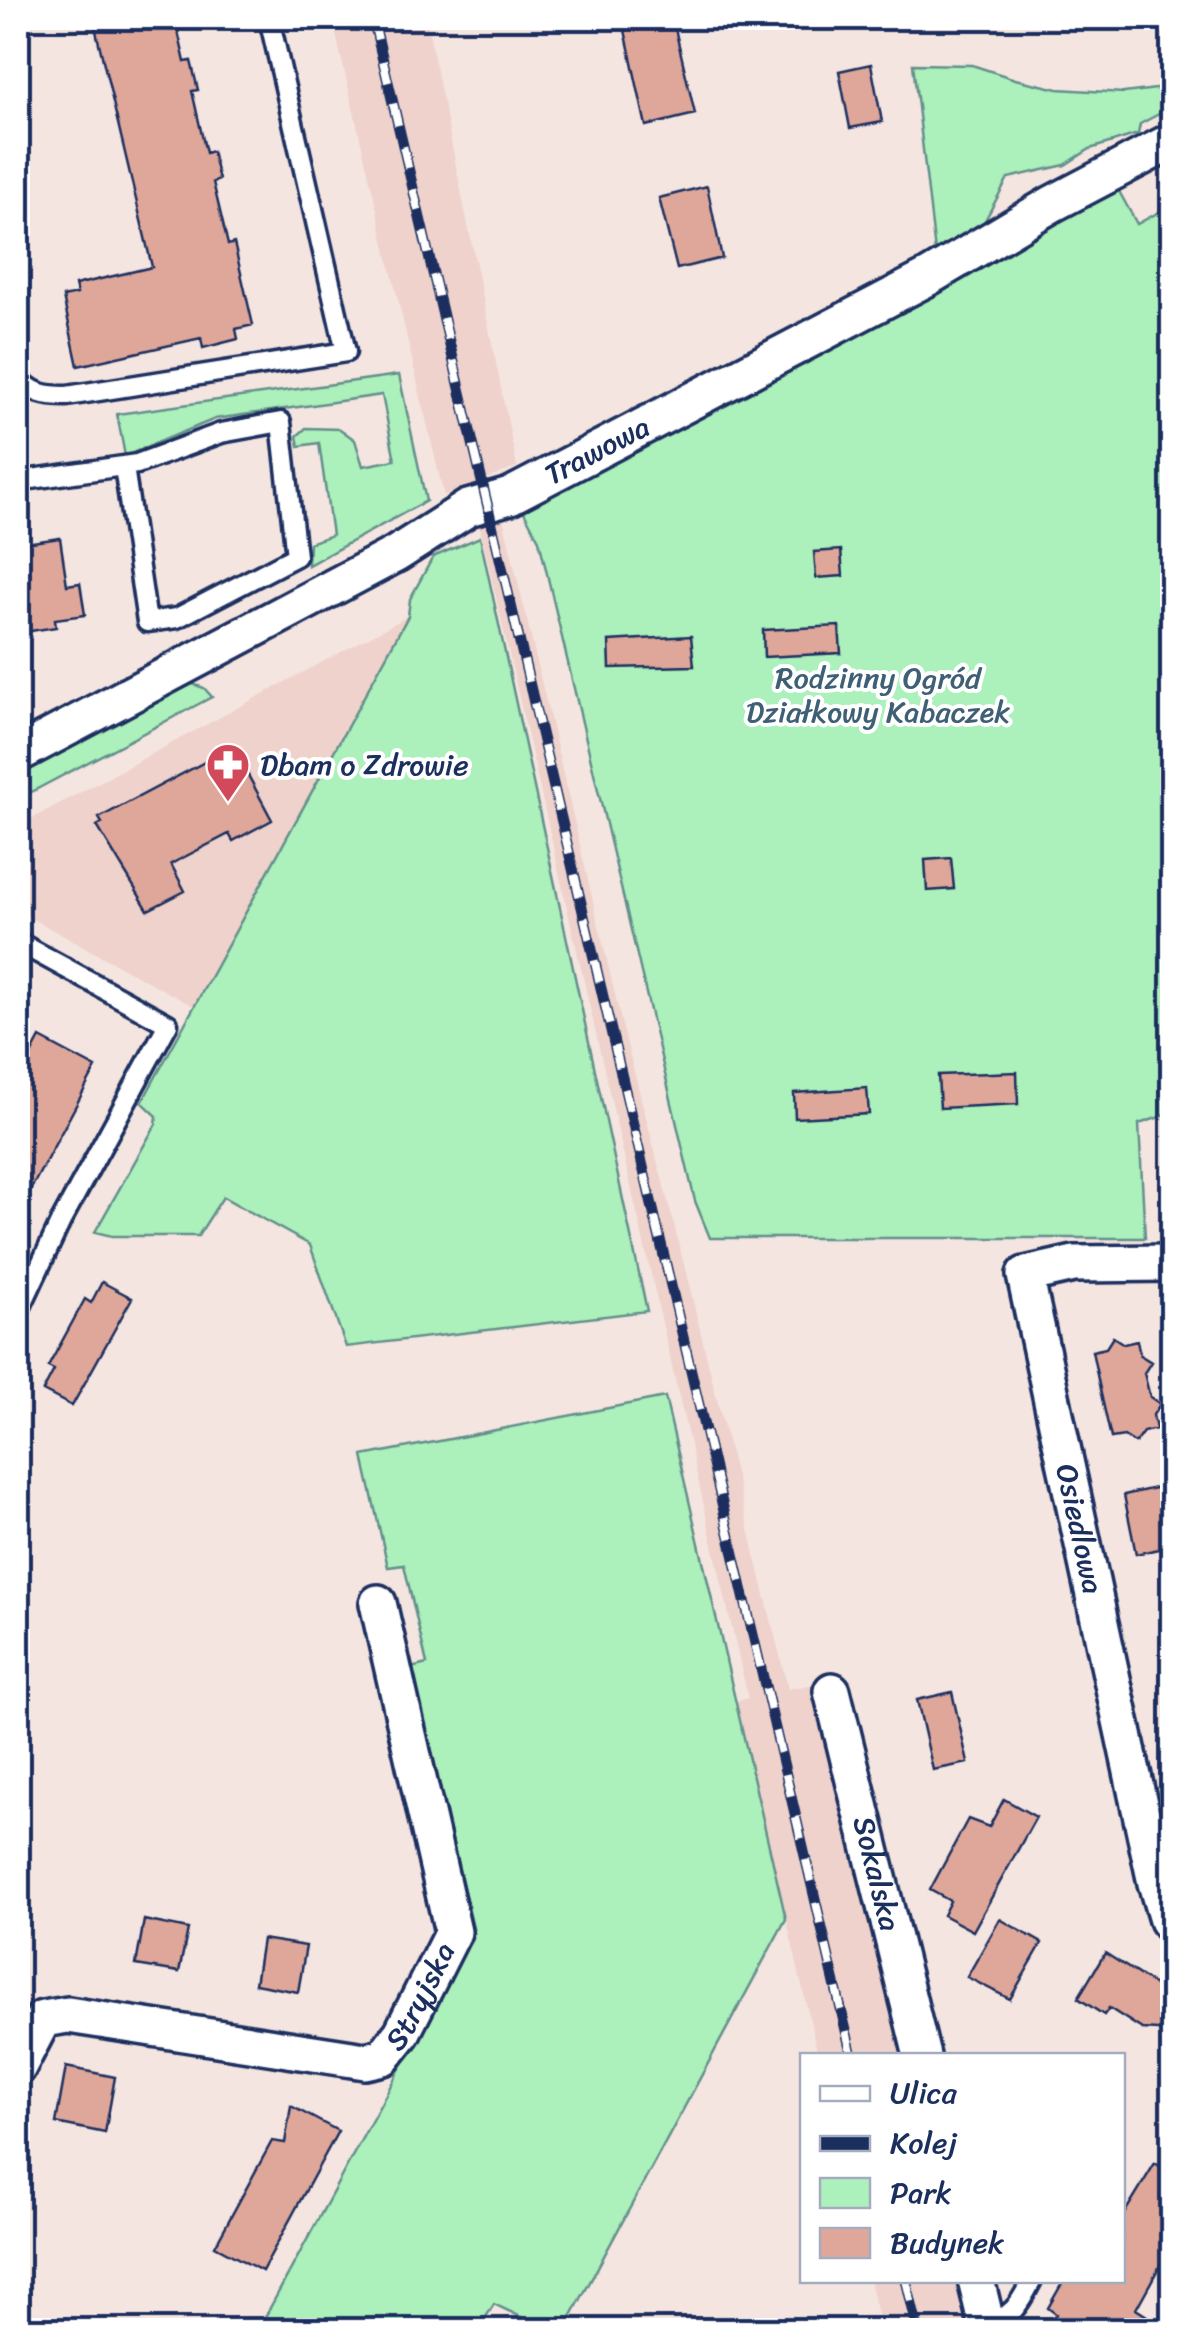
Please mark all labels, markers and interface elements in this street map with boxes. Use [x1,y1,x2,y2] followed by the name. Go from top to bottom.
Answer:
[534,400,660,501] street label: Trawowa
[746,651,1010,739] park label: Rodzinny Ogród Działkowy Kabaczek
[260,738,469,792] place label: Dbam o Zdrowie
[205,742,251,803] pharmacy icon: Dbam o Zdrowie
[1039,1459,1120,1599] street label: Osiedlowa
[837,1810,917,1937] street label: Sokalska
[370,1932,471,2063] street label: Stryjska
[800,2053,1125,2283] legend
[890,2066,958,2120] text: Ulica
[890,2116,957,2170] text: Kolej
[890,2166,952,2220] text: Park
[890,2216,1005,2270] text: Budynek

